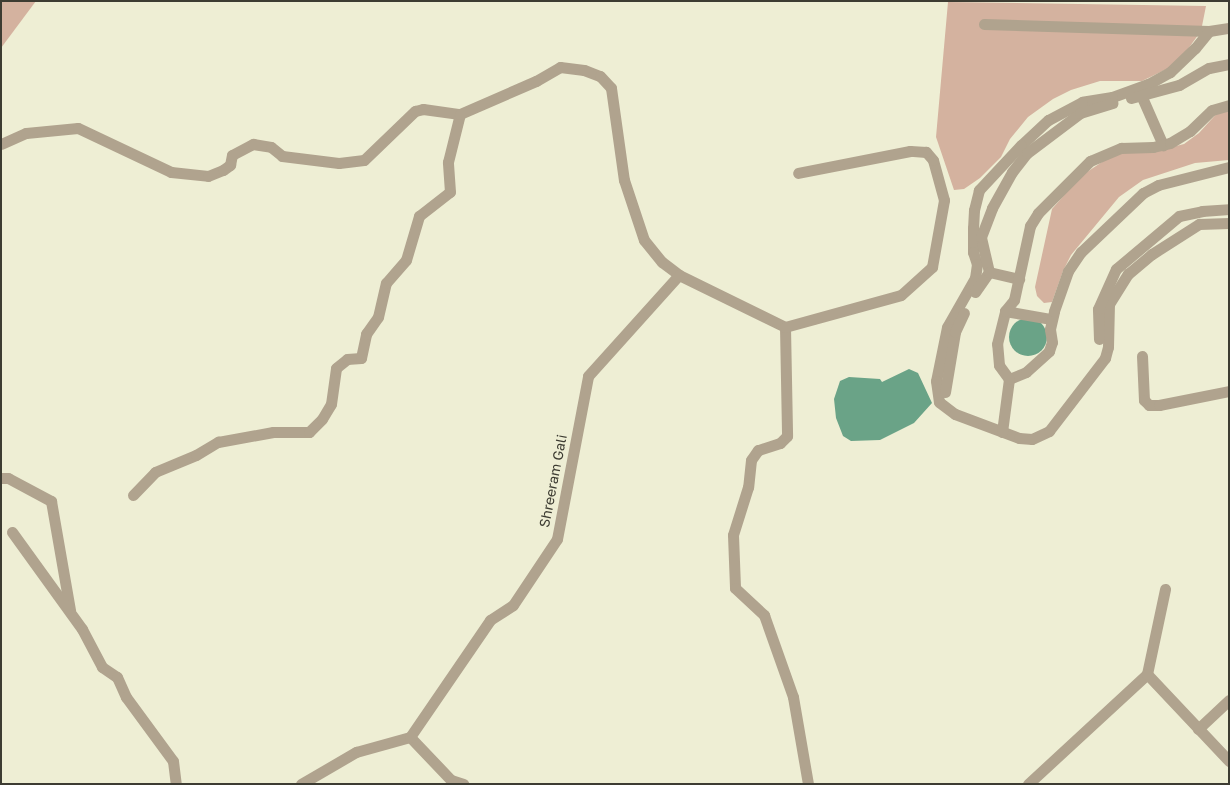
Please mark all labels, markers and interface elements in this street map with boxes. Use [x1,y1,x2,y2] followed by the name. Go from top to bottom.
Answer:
[536,433,570,529] street label: Shreeram Gali

